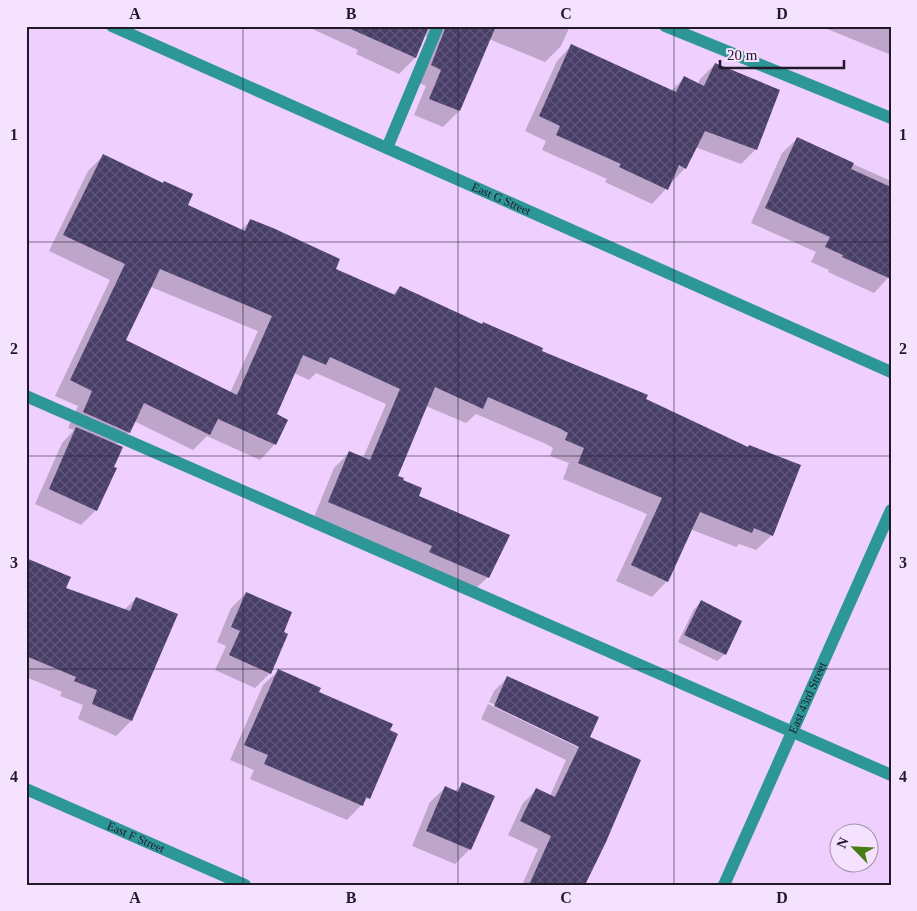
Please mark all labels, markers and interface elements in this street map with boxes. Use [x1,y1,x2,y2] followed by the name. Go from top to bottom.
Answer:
[129,5,141,22] text: A
[346,5,357,22] text: B
[560,5,572,22] text: C
[776,5,788,22] text: D
[720,38,843,70] scale bar
[727,47,758,63] text: 20 m
[10,126,18,143] text: 1
[899,126,907,143] text: 1
[470,180,534,218] street label: East G Street
[10,340,18,357] text: 2
[899,340,907,357] text: 2
[10,554,18,571] text: 3
[899,554,907,571] text: 3
[785,659,830,736] street label: East 43rd Street
[10,768,18,785] text: 4
[899,768,907,785] text: 4
[105,818,167,856] street label: East F Street
[830,824,880,874] north arrow
[834,835,851,851] text: N
[129,889,141,906] text: A
[346,889,357,906] text: B
[560,889,572,906] text: C
[776,889,788,906] text: D

